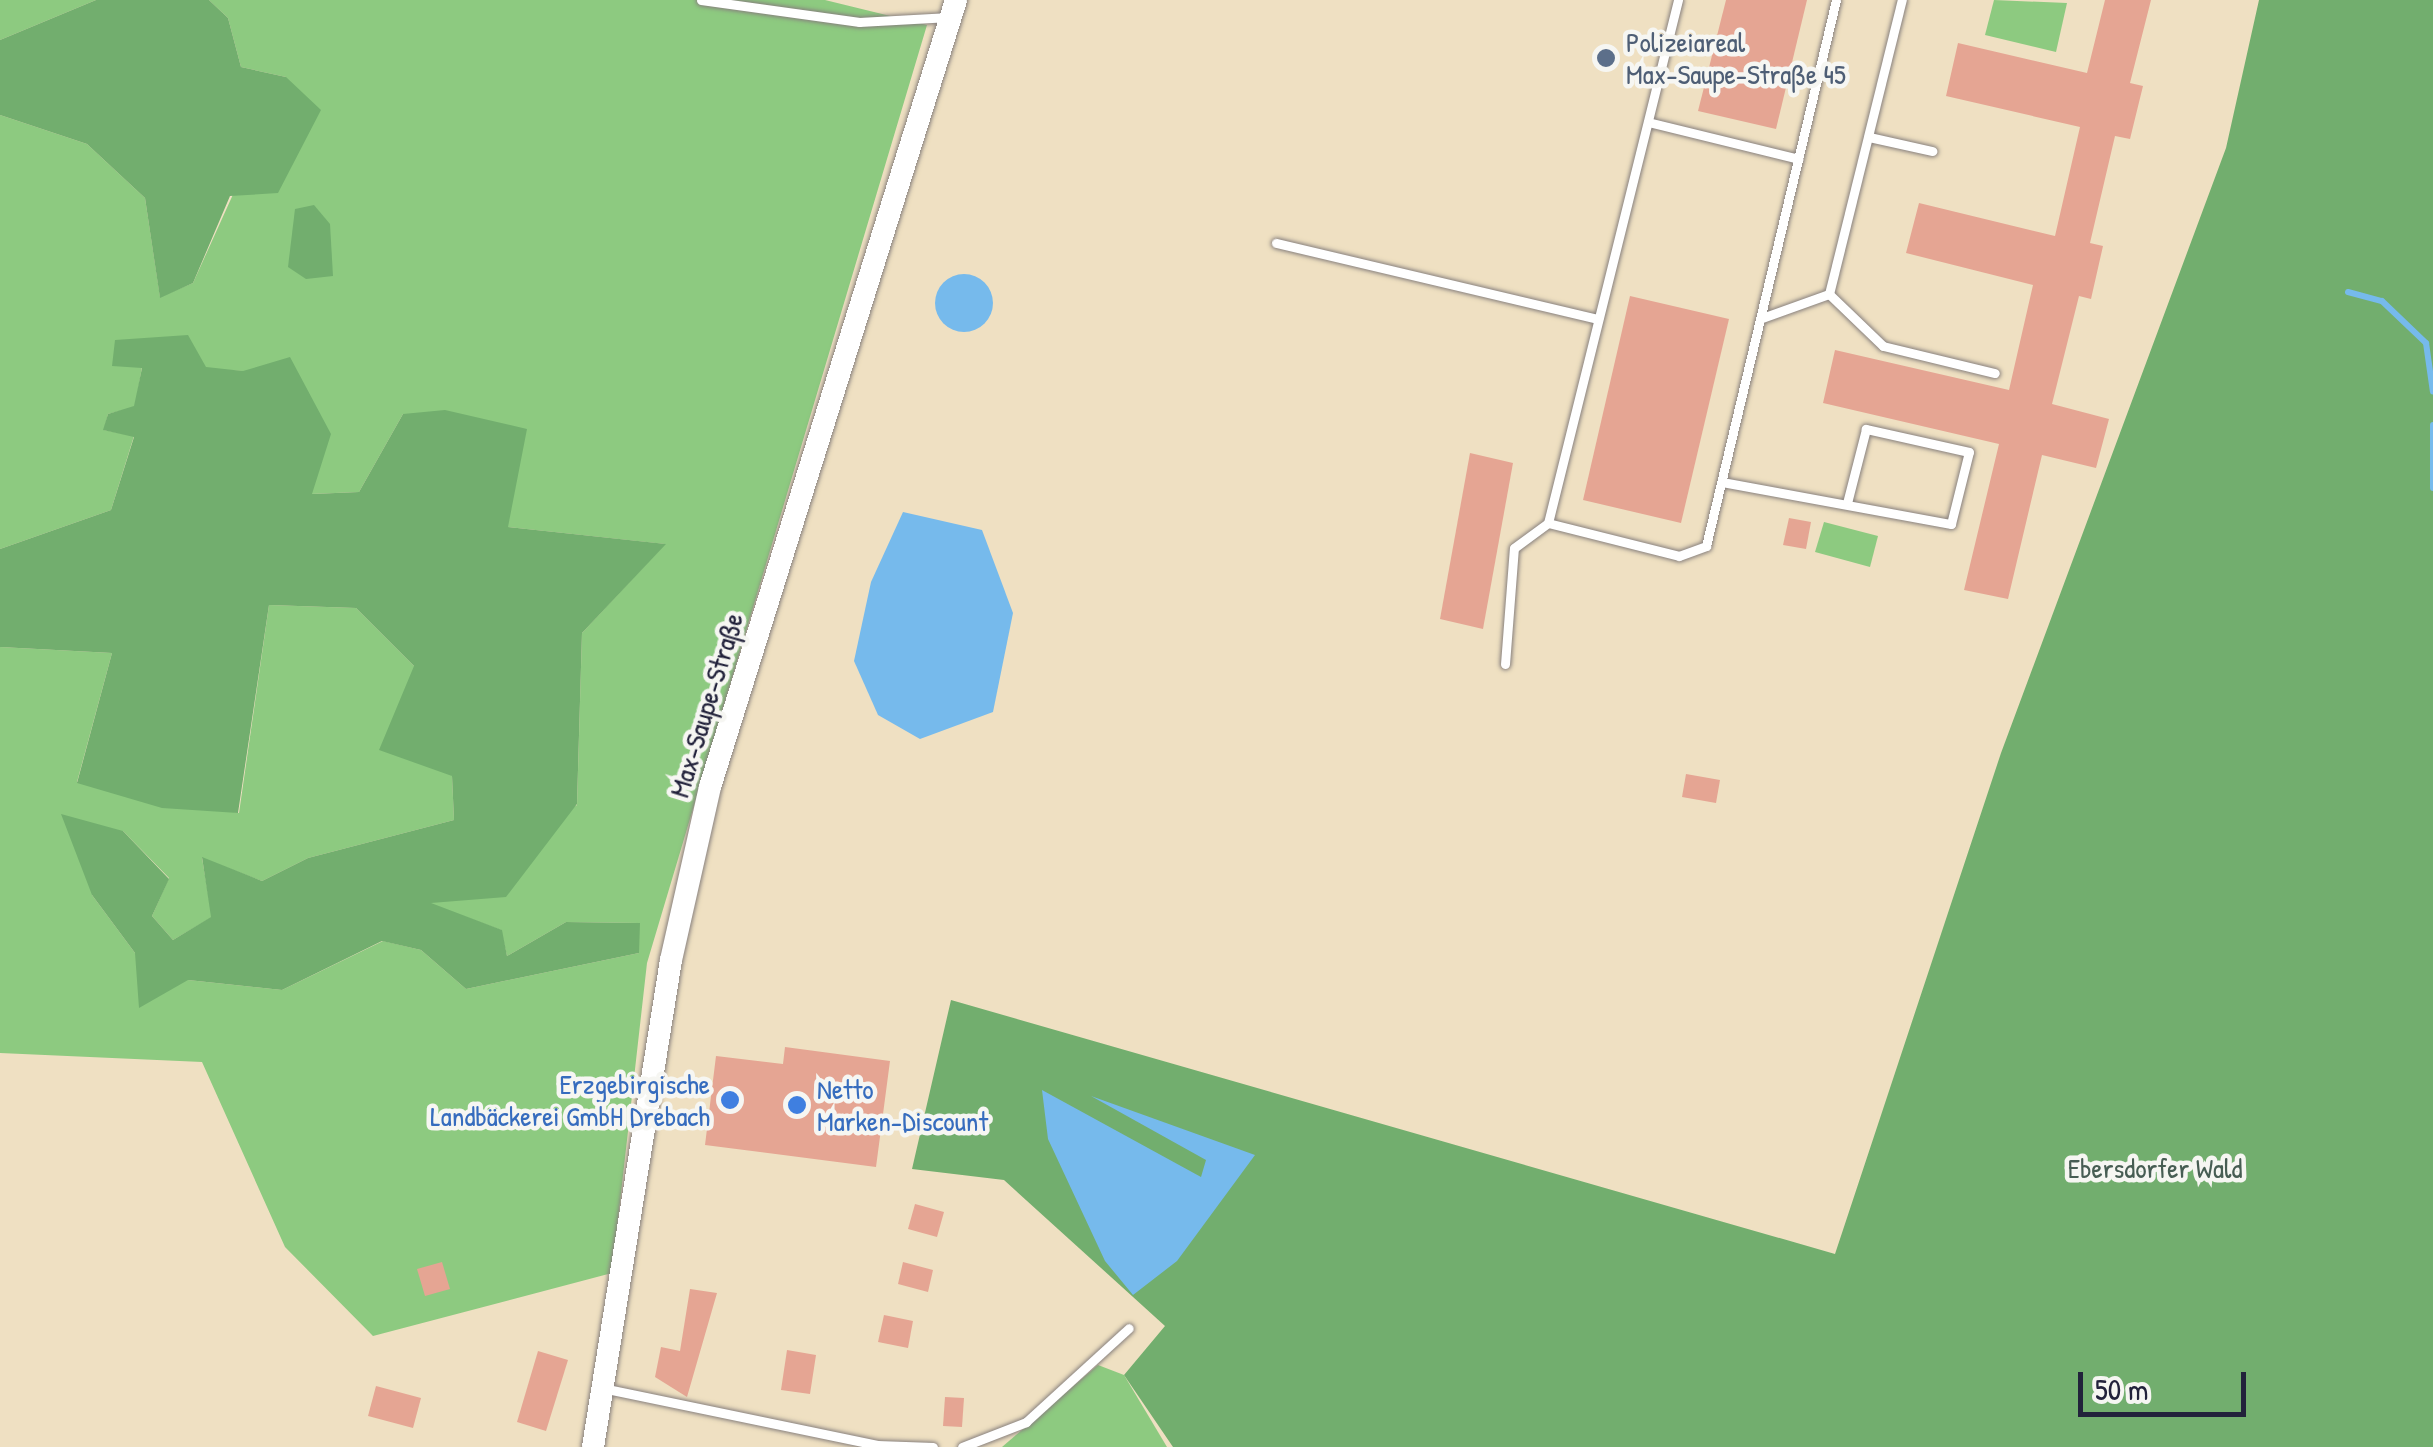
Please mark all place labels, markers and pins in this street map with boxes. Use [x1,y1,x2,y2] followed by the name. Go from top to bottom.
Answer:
[1626,25,1846,91] place label: Polizeiareal Max-Saupe-Straße 45
[1595,47,1617,69] marker: Polizeiareal Max-Saupe-Straße 45
[430,1067,710,1133] place label: Erzgebirgische Landbäckerei GmbH Drebach
[817,1072,988,1138] place label: Netto Marken-Discount
[719,1089,741,1111] marker: Erzgebirgische Landbäckerei GmbH Drebach
[786,1094,808,1116] marker: Netto Marken-Discount

